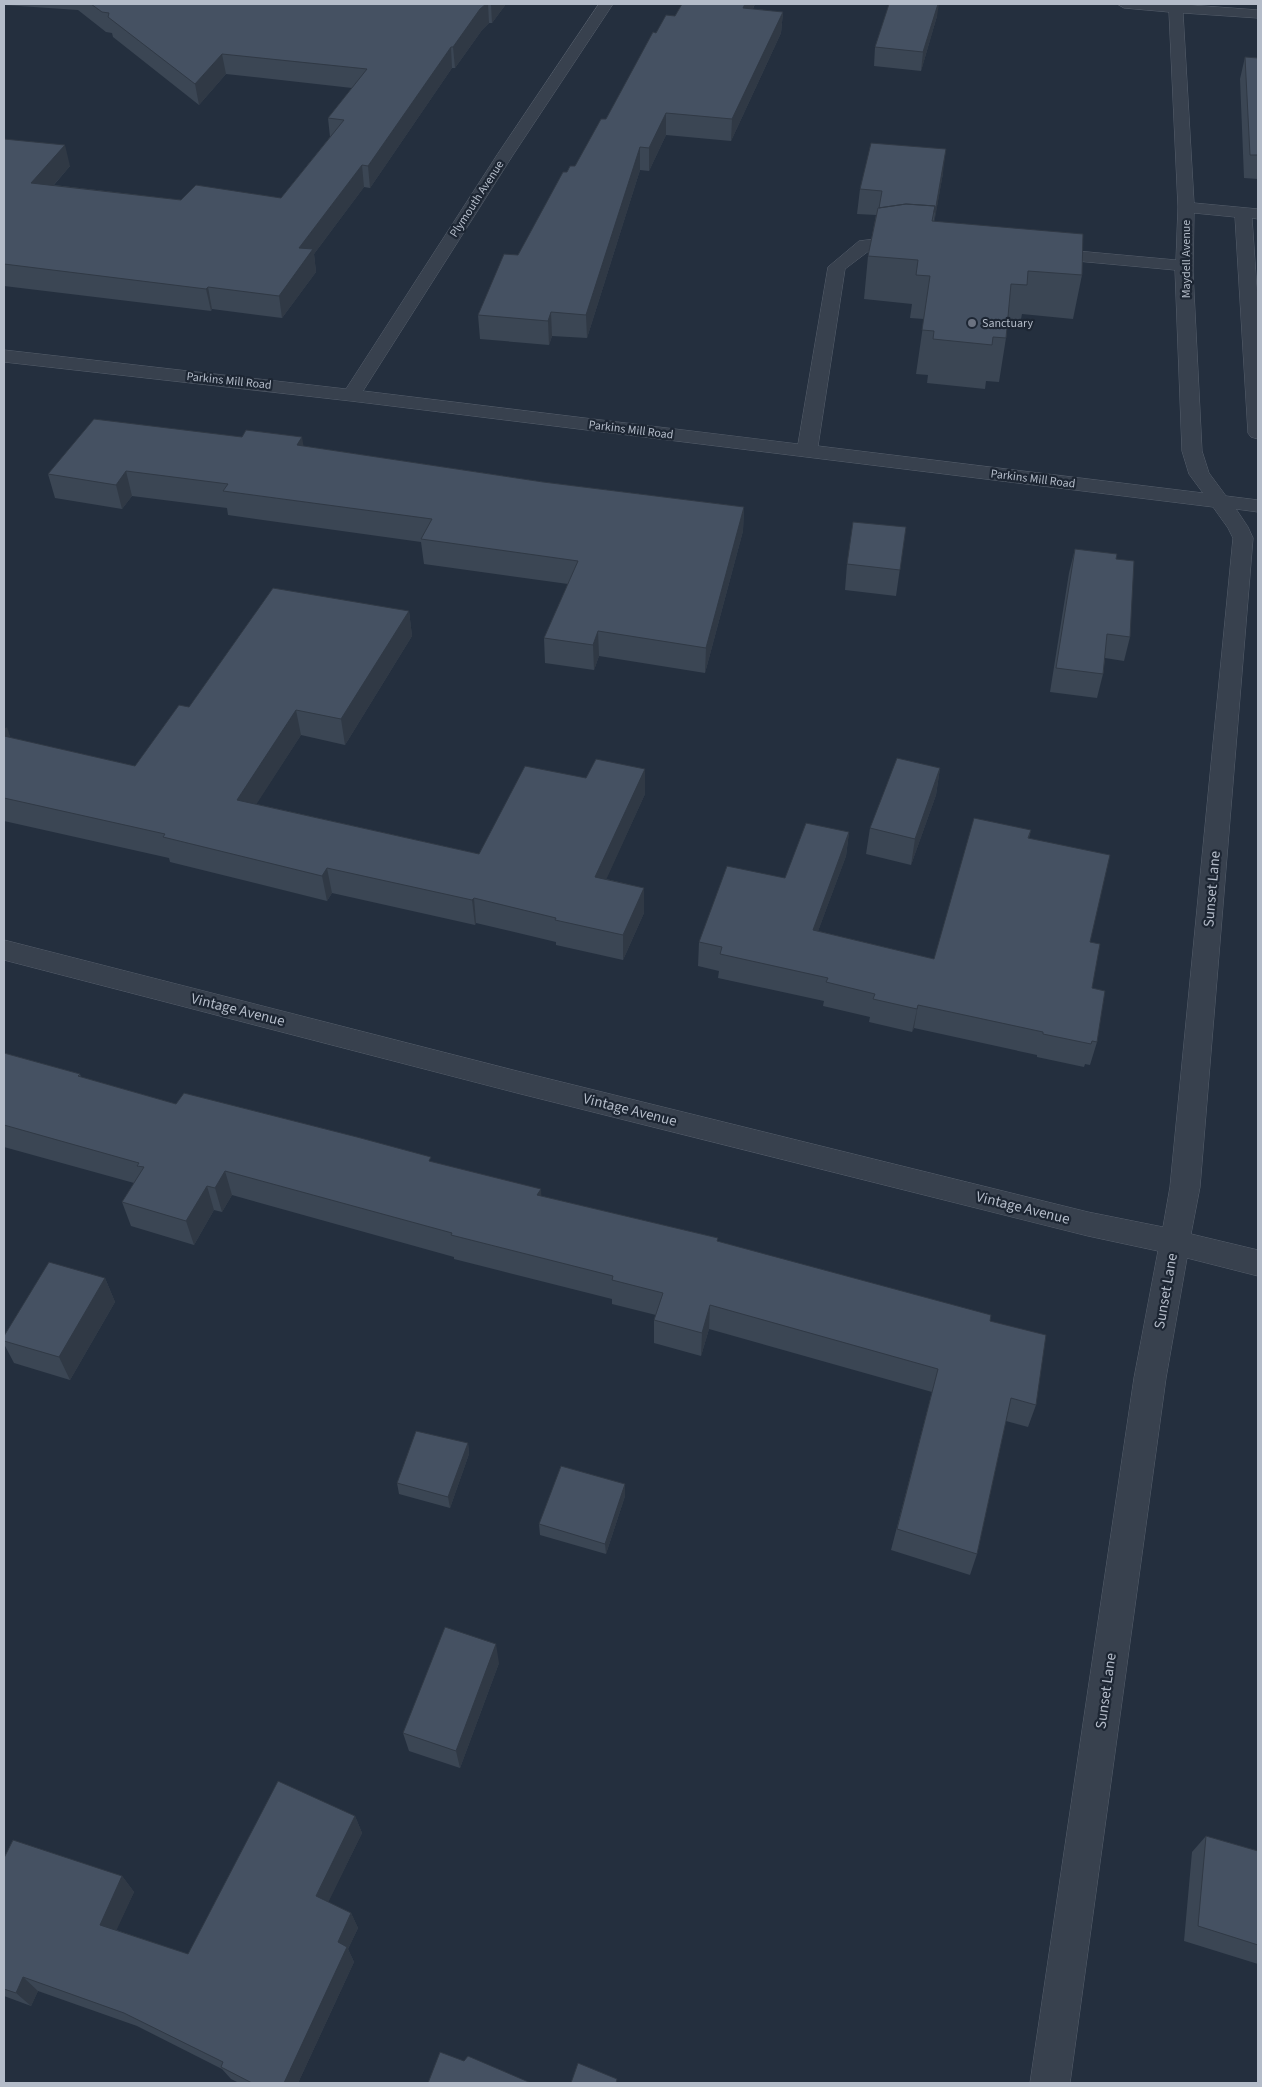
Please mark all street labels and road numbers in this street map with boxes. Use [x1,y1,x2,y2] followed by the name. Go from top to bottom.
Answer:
[446,157,508,241] street label: Plymouth Avenue
[1178,220,1195,298] street label: Maydell Avenue
[186,368,272,394] street label: Parkins Mill Road
[588,416,674,444] street label: Parkins Mill Road
[990,465,1076,493] street label: Parkins Mill Road
[1198,850,1226,928] street label: Sunset Lane
[189,988,287,1032] street label: Vintage Avenue
[581,1088,679,1132] street label: Vintage Avenue
[974,1186,1072,1230] street label: Vintage Avenue
[1149,1252,1183,1330] street label: Sunset Lane
[1090,1652,1122,1730] street label: Sunset Lane

